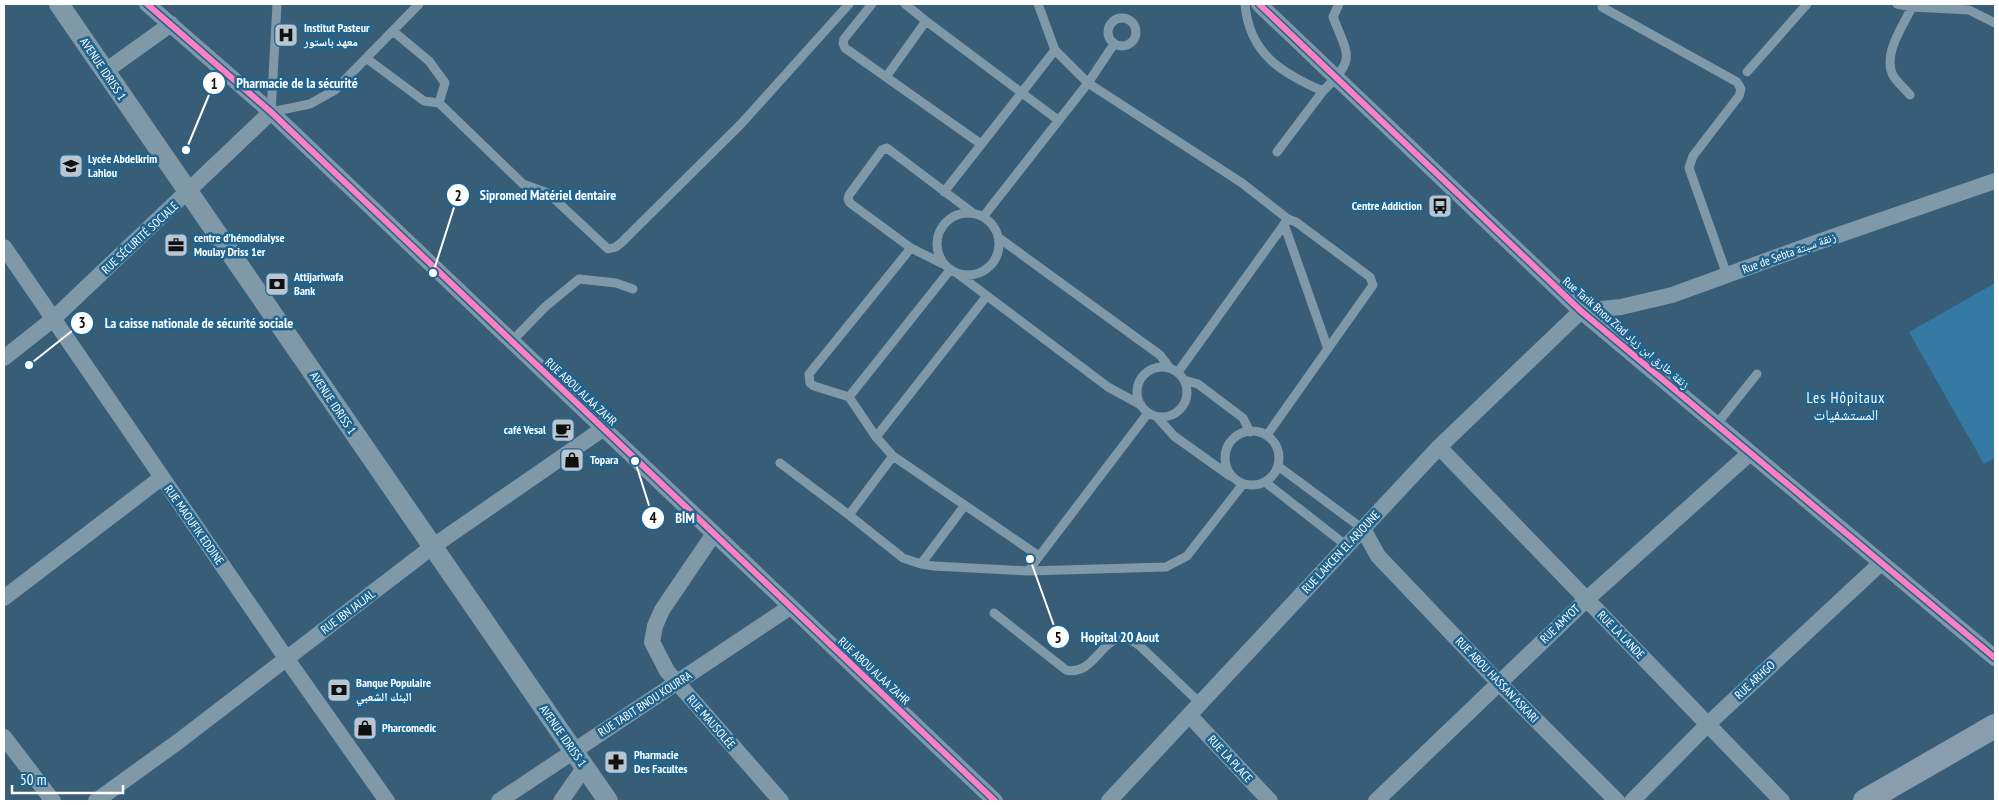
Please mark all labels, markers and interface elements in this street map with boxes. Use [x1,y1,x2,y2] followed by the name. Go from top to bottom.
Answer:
[303,20,370,49] place label: Institut Pasteur معهد باستور
[273,22,299,48] hospital icon: Institut Pasteur معهد باستور
[77,35,130,103] street label: AVENUE IDRISS 1
[202,69,368,98] callout: Pharmacie de la sécurité
[210,74,218,93] text: 1
[236,74,358,92] text: Pharmacie de la sécurité
[88,151,157,180] place label: Lycée Abdelkrim Lahlou
[58,153,84,179] school or university icon: Lycée Abdelkrim Lahlou
[445,181,627,210] callout: Sipromed Matériel dentaire
[454,186,462,205] text: 2
[480,186,616,204] text: Sipromed Matériel dentaire
[1427,193,1453,219] bus stop icon: Centre Addiction
[98,198,181,277] street label: RUE SÉCURITÉ SOCIALE
[1352,198,1422,213] place label: Centre Addiction
[1740,228,1838,277] street label: Rue de Sebta زنقة سبتة
[194,230,285,259] place label: centre d’hémodialyse Moulay Driss 1er
[163,232,189,258] office icon: centre d’hémodialyse Moulay Driss 1er
[293,269,344,298] place label: Attijariwafa Bank
[264,271,290,297] bank icon: Attijariwafa Bank
[1560,273,1693,392] street label: Rue Tarik Bnou Ziad زنقة طارق ابن زياد
[70,308,303,337] callout: La caisse nationale de sécurité sociale
[78,313,86,332] text: 3
[105,314,293,332] text: La caisse nationale de sécurité sociale
[542,355,621,429] street label: RUE ABOU ALAA ZAHR
[307,369,360,437] street label: AVENUE IDRISS 1
[1806,388,1886,424] district label: Les Hôpitaux المستشفيات
[550,417,576,443] cafe icon: café Vesal
[504,422,546,437] place label: café Vesal
[559,447,585,473] shop icon: Topara
[590,452,619,467] place label: Topara
[161,482,227,567] street label: RUE MAOUFIK EDDINE
[640,504,705,533] callout: BİM
[1299,507,1383,596] street label: RUE LAHCEN EL ARJOUNE
[649,508,657,527] text: 4
[675,509,695,527] text: BİM
[318,586,378,637] street label: RUE IBN JALJAL
[1537,601,1583,646] street label: RUE AMYOT
[1595,607,1648,662] street label: RUE LA LANDE
[1045,623,1169,652] callout: Hopital 20 Aout
[1054,628,1062,647] text: 5
[1081,628,1159,646] text: Hopital 20 Aout
[835,634,914,708] street label: RUE ABOU ALAA ZAHR
[1453,634,1542,726] street label: RUE ABOU HASSAN ASKARI
[1731,657,1778,702] street label: RUE ARHGO
[595,668,695,739] street label: RUE TABIT BNOU KOURRA
[356,675,431,707] place label: Banque Populaire البنك الشعبي
[326,677,352,703] bank icon: Banque Populaire البنك الشعبي
[684,692,739,752] street label: RUE MAUSOLÉE
[537,702,590,770] street label: AVENUE IDRISS 1
[352,715,378,741] shop icon: Pharcomedic
[382,720,437,735] place label: Pharcomedic
[1205,732,1256,785] street label: RUE LA PLACE
[634,747,688,776] place label: Pharmacie Des Facultes
[603,749,629,775] pharmacy icon: Pharmacie Des Facultes
[12,762,124,794] scale bar
[20,770,46,789] text: 50 m

